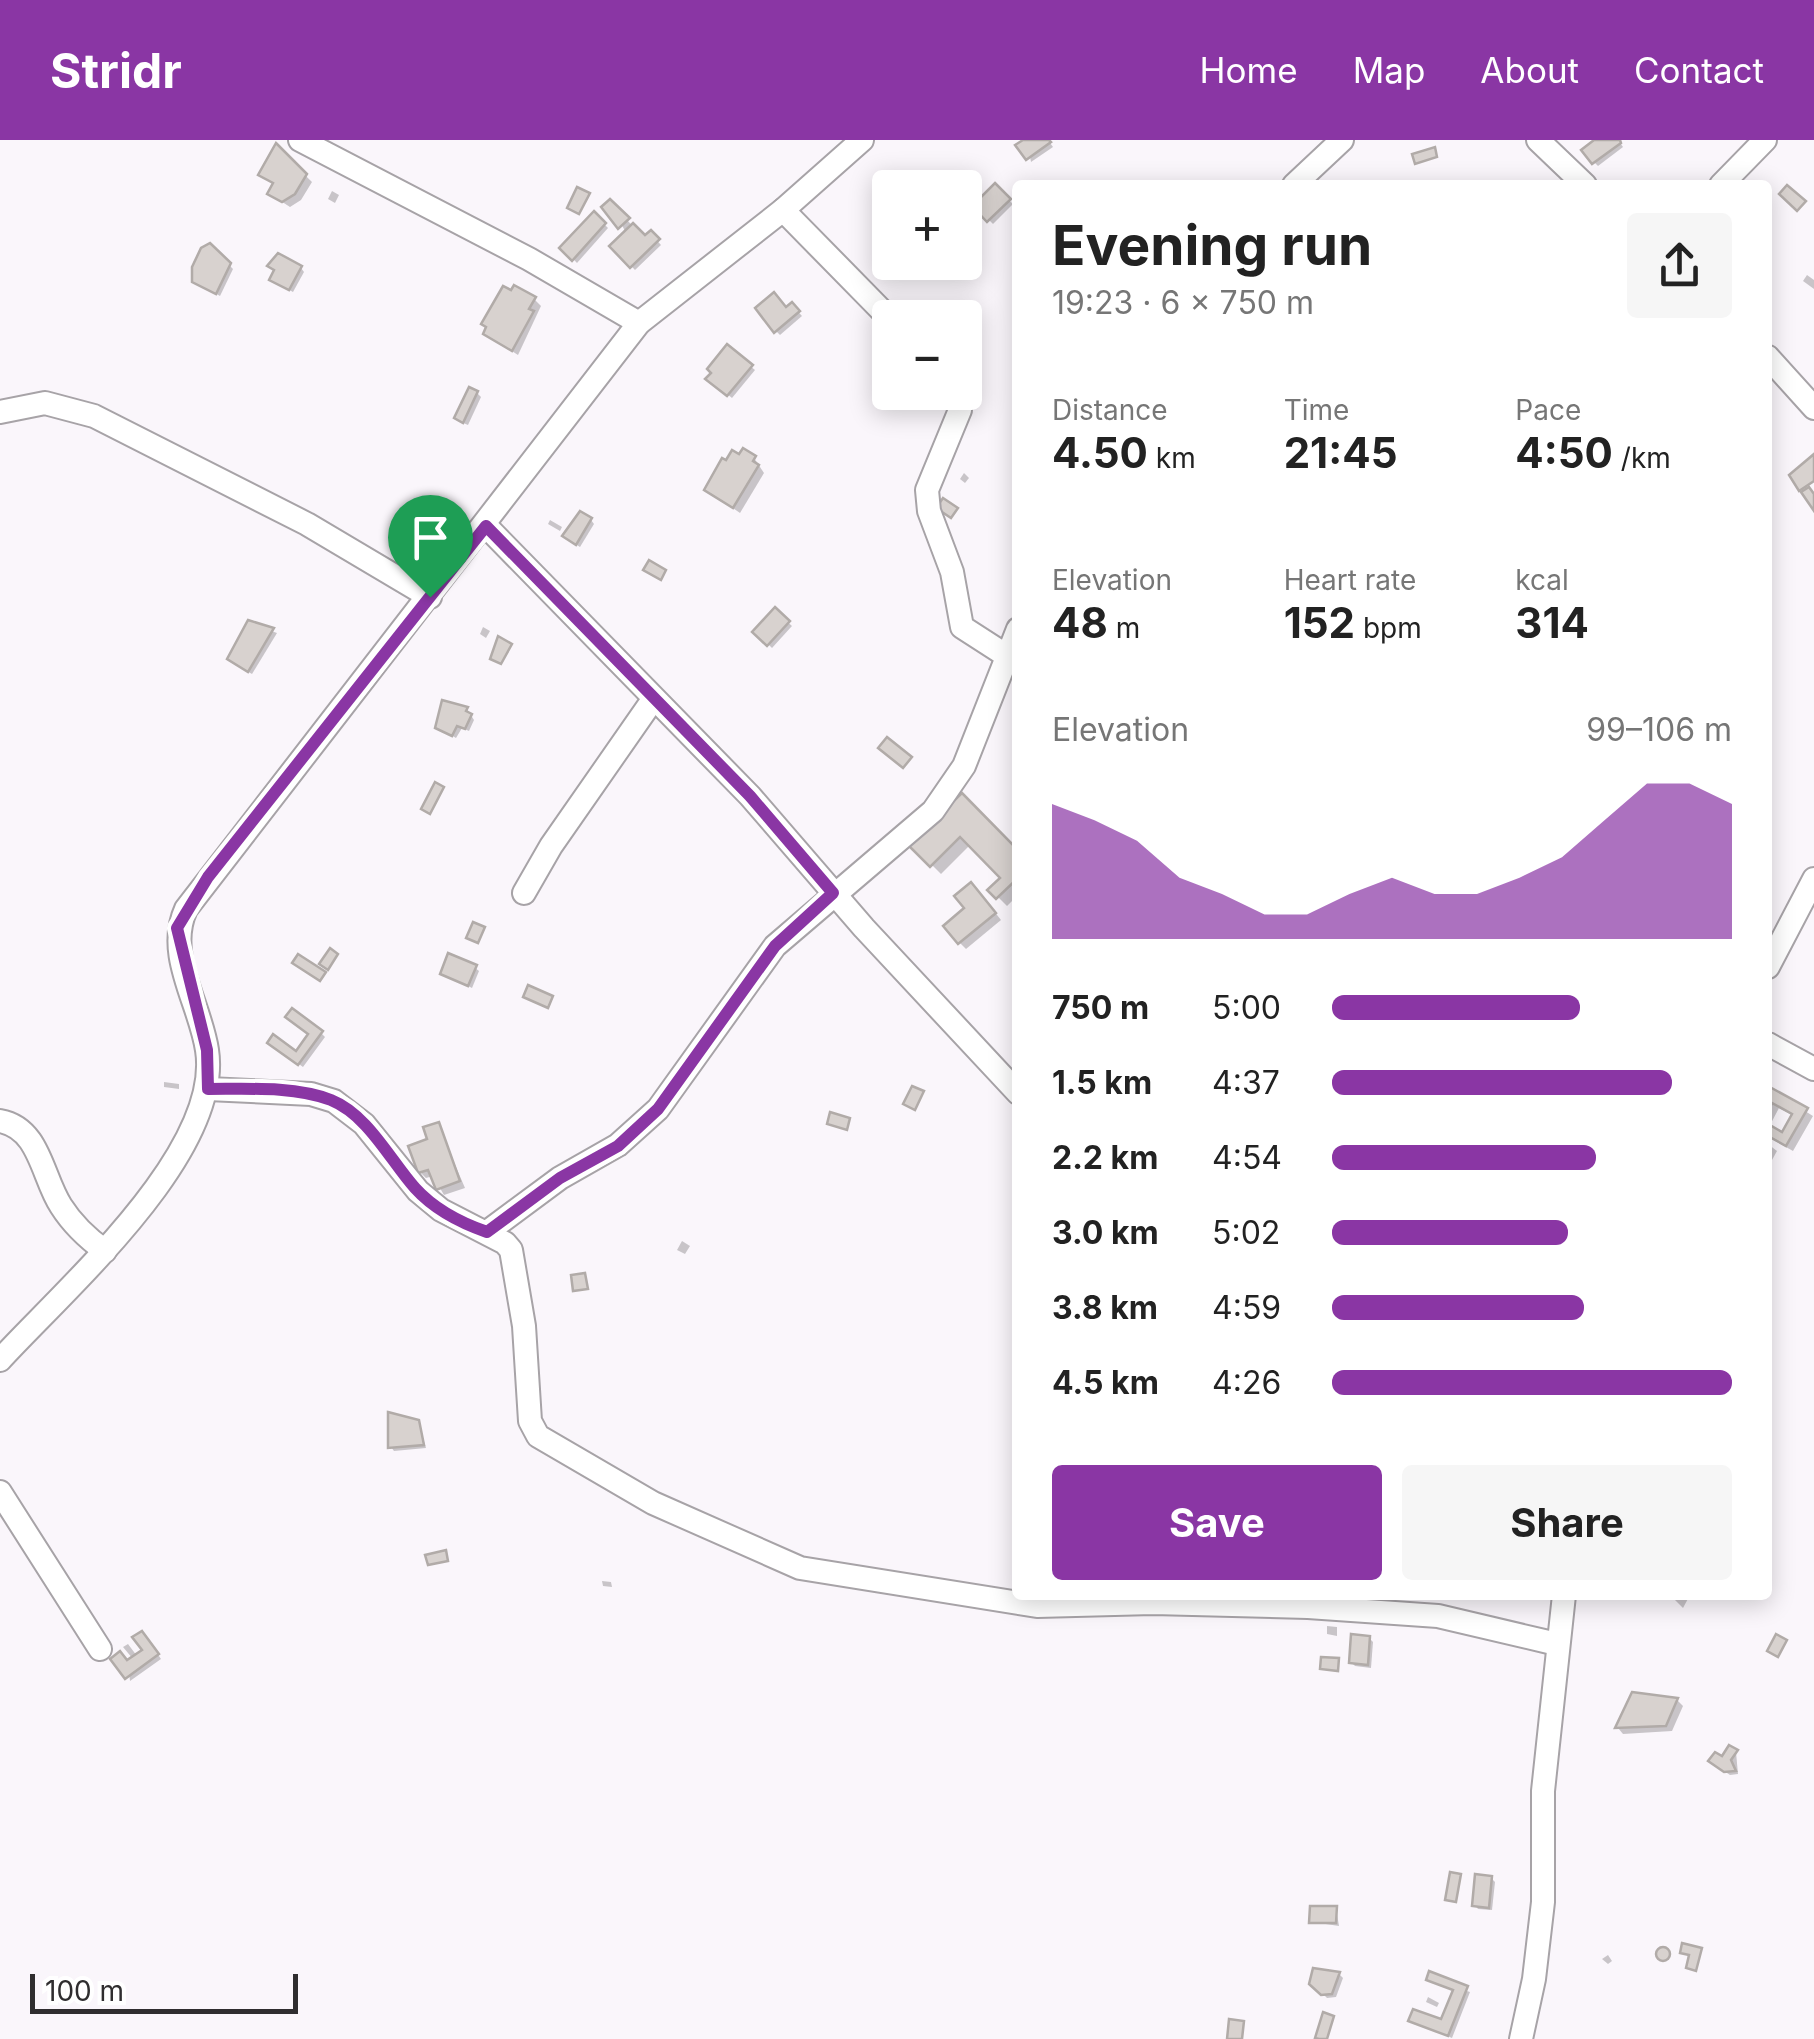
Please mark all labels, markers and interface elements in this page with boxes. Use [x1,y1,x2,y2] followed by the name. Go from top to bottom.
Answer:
[50,41,182,100] text: Stridr
[1200,49,1298,91] text: Home
[1353,49,1425,91] text: Map
[1480,49,1579,91] text: About
[1634,49,1764,91] text: Contact
[872,170,982,410] map controls
[872,170,982,280] button: +
[1052,212,1372,278] text: Evening run
[1627,213,1732,318] button: share
[1052,283,1314,322] text: 19:23 · 6 × 750 m
[872,300,982,410] button: −
[1052,393,1168,427] text: Distance
[1284,393,1349,427] text: Time
[1515,393,1581,427] text: Pace
[1052,427,1148,478] text: 4.50
[1284,427,1398,478] text: 21:45
[1515,427,1613,478] text: 4:50
[1148,441,1196,475] text: km
[1613,441,1671,475] text: /km
[388,495,473,598] pin
[403,510,458,565] icon: arrive
[1052,563,1172,597] text: Elevation
[1284,563,1416,597] text: Heart rate
[1515,563,1569,597] text: kcal
[1052,597,1108,648] text: 48
[1284,597,1355,648] text: 152
[1515,597,1589,648] text: 314
[1108,611,1140,645] text: m
[1355,611,1422,645] text: bpm
[1052,710,1189,749] text: Elevation
[1586,710,1732,749] text: 99–106 m
[1052,988,1149,1027] text: 750 m
[1212,988,1281,1027] text: 5:00
[1052,1063,1152,1102] text: 1.5 km
[1212,1063,1280,1102] text: 4:37
[1052,1138,1158,1177] text: 2.2 km
[1212,1138,1282,1177] text: 4:54
[1052,1213,1159,1252] text: 3.0 km
[1212,1213,1280,1252] text: 5:02
[1052,1288,1158,1327] text: 3.8 km
[1212,1288,1281,1327] text: 4:59
[1052,1363,1159,1402] text: 4.5 km
[1212,1363,1281,1402] text: 4:26
[1052,1465,1382,1580] button: Save
[1402,1465,1732,1580] button: Share
[30,1969,298,2014] scale bar
[45,1974,124,2008] text: 100 m

